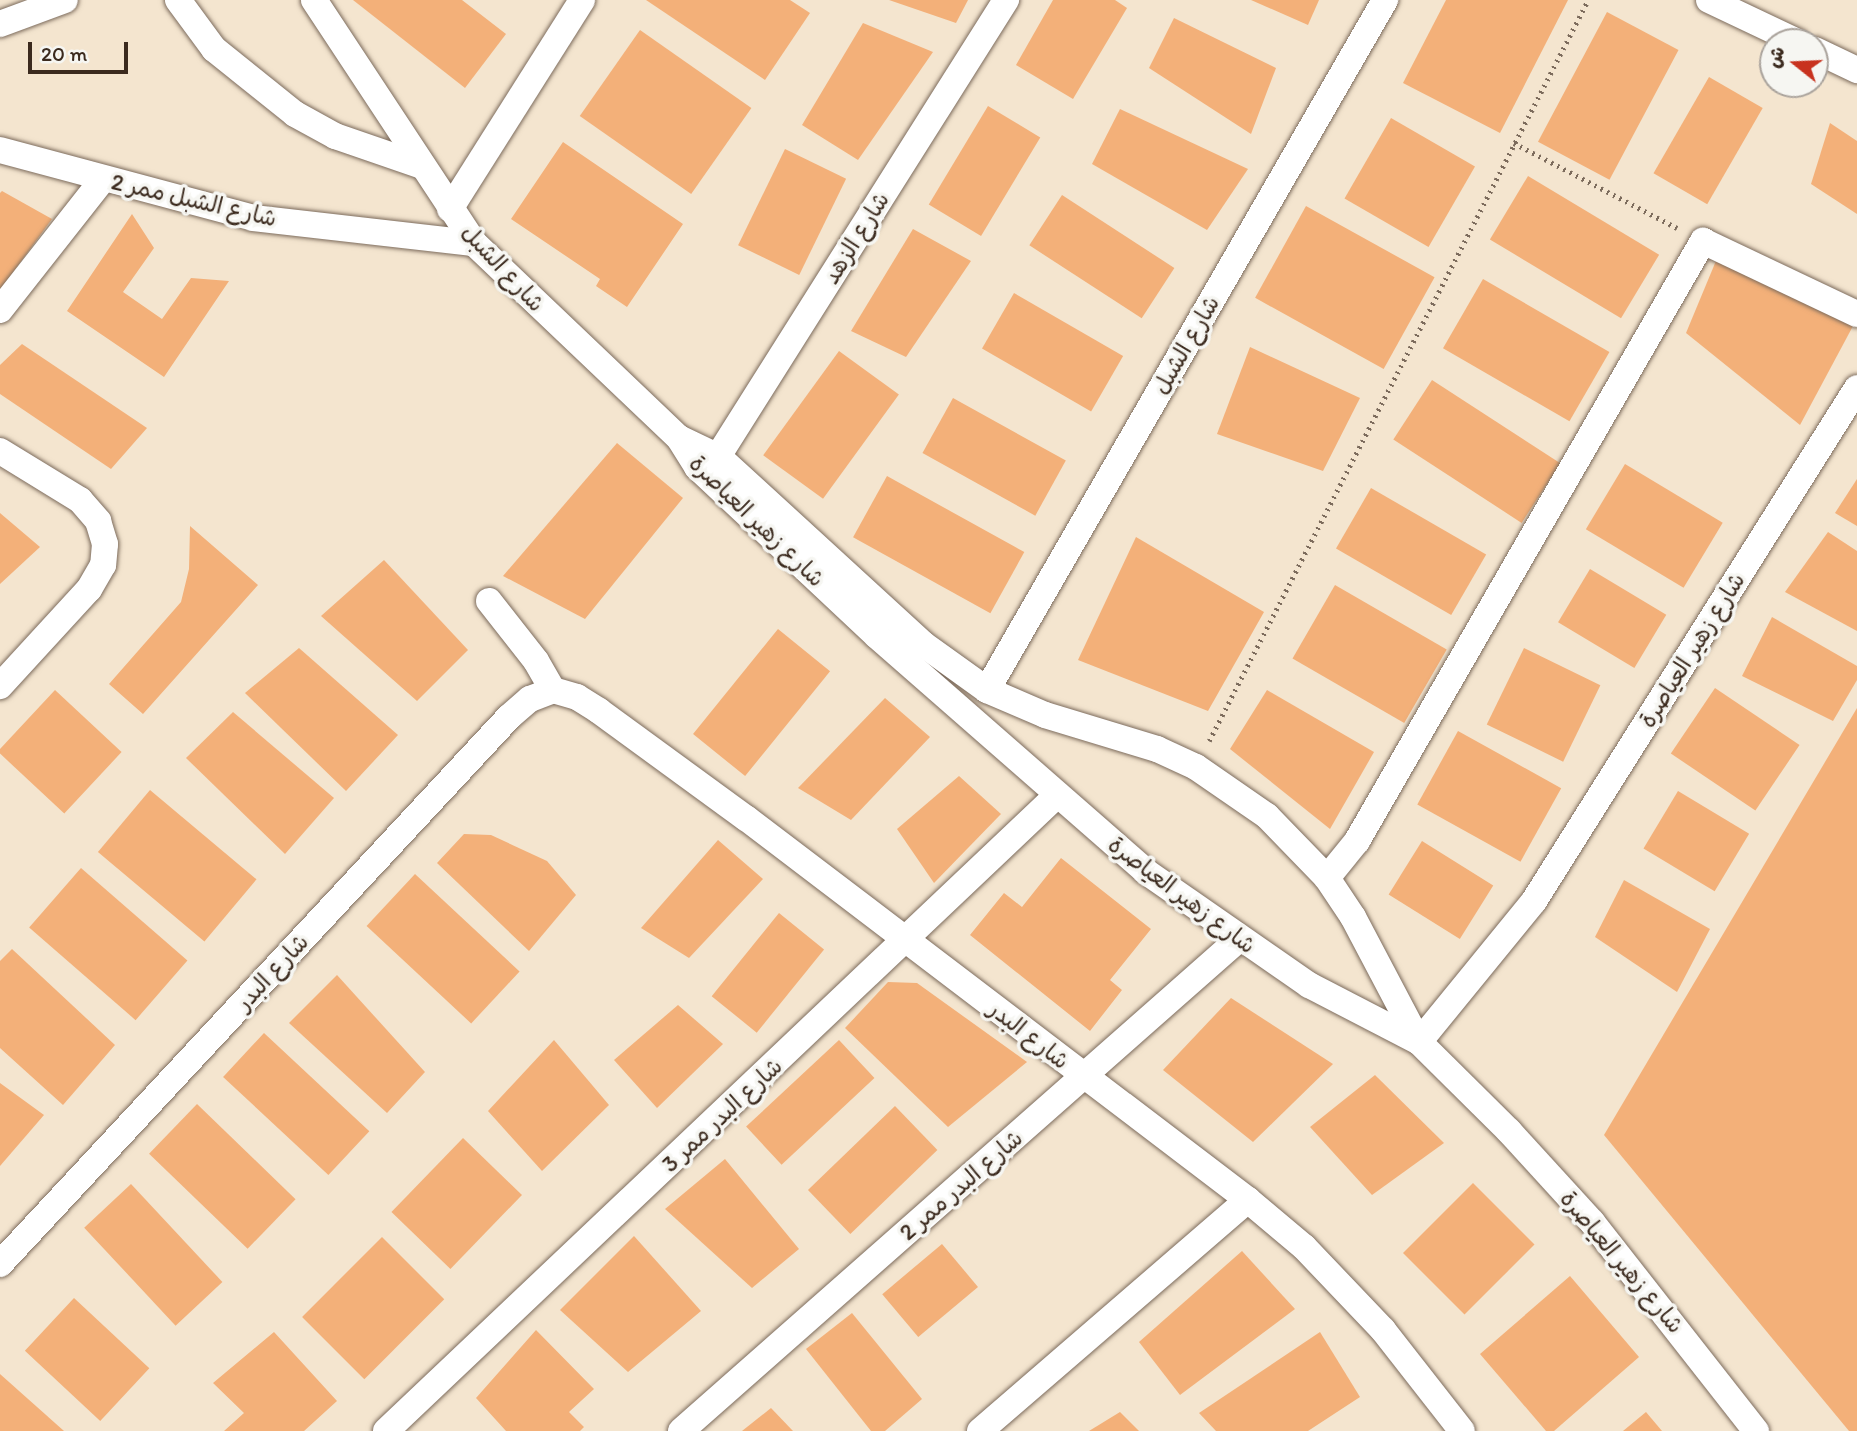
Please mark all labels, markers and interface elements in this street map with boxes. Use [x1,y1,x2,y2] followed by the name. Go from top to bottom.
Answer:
[32,28,131,72] scale bar
[1759,28,1829,98] north arrow
[41,41,87,66] text: 20 m
[1761,43,1790,70] text: ش
[109,168,279,232] street label: شارع الشبل ممر 2
[817,187,895,289] street label: شارع الزهد
[456,219,550,317] street label: شارع الشبل
[1147,291,1225,399] street label: شارع الشبل
[684,449,830,593] street label: شارع زهير العياصرة
[1633,567,1751,733] street label: شارع زهير العياصرة
[1103,831,1261,959] street label: شارع زهير العياصرة
[230,928,314,1016] street label: شارع البدر
[983,995,1075,1075] street label: شارع البدر
[656,1052,788,1178] street label: شارع البدر ممر 3
[894,1124,1028,1246] street label: شارع البدر ممر 2
[1554,1185,1690,1339] street label: شارع زهير العياصرة

